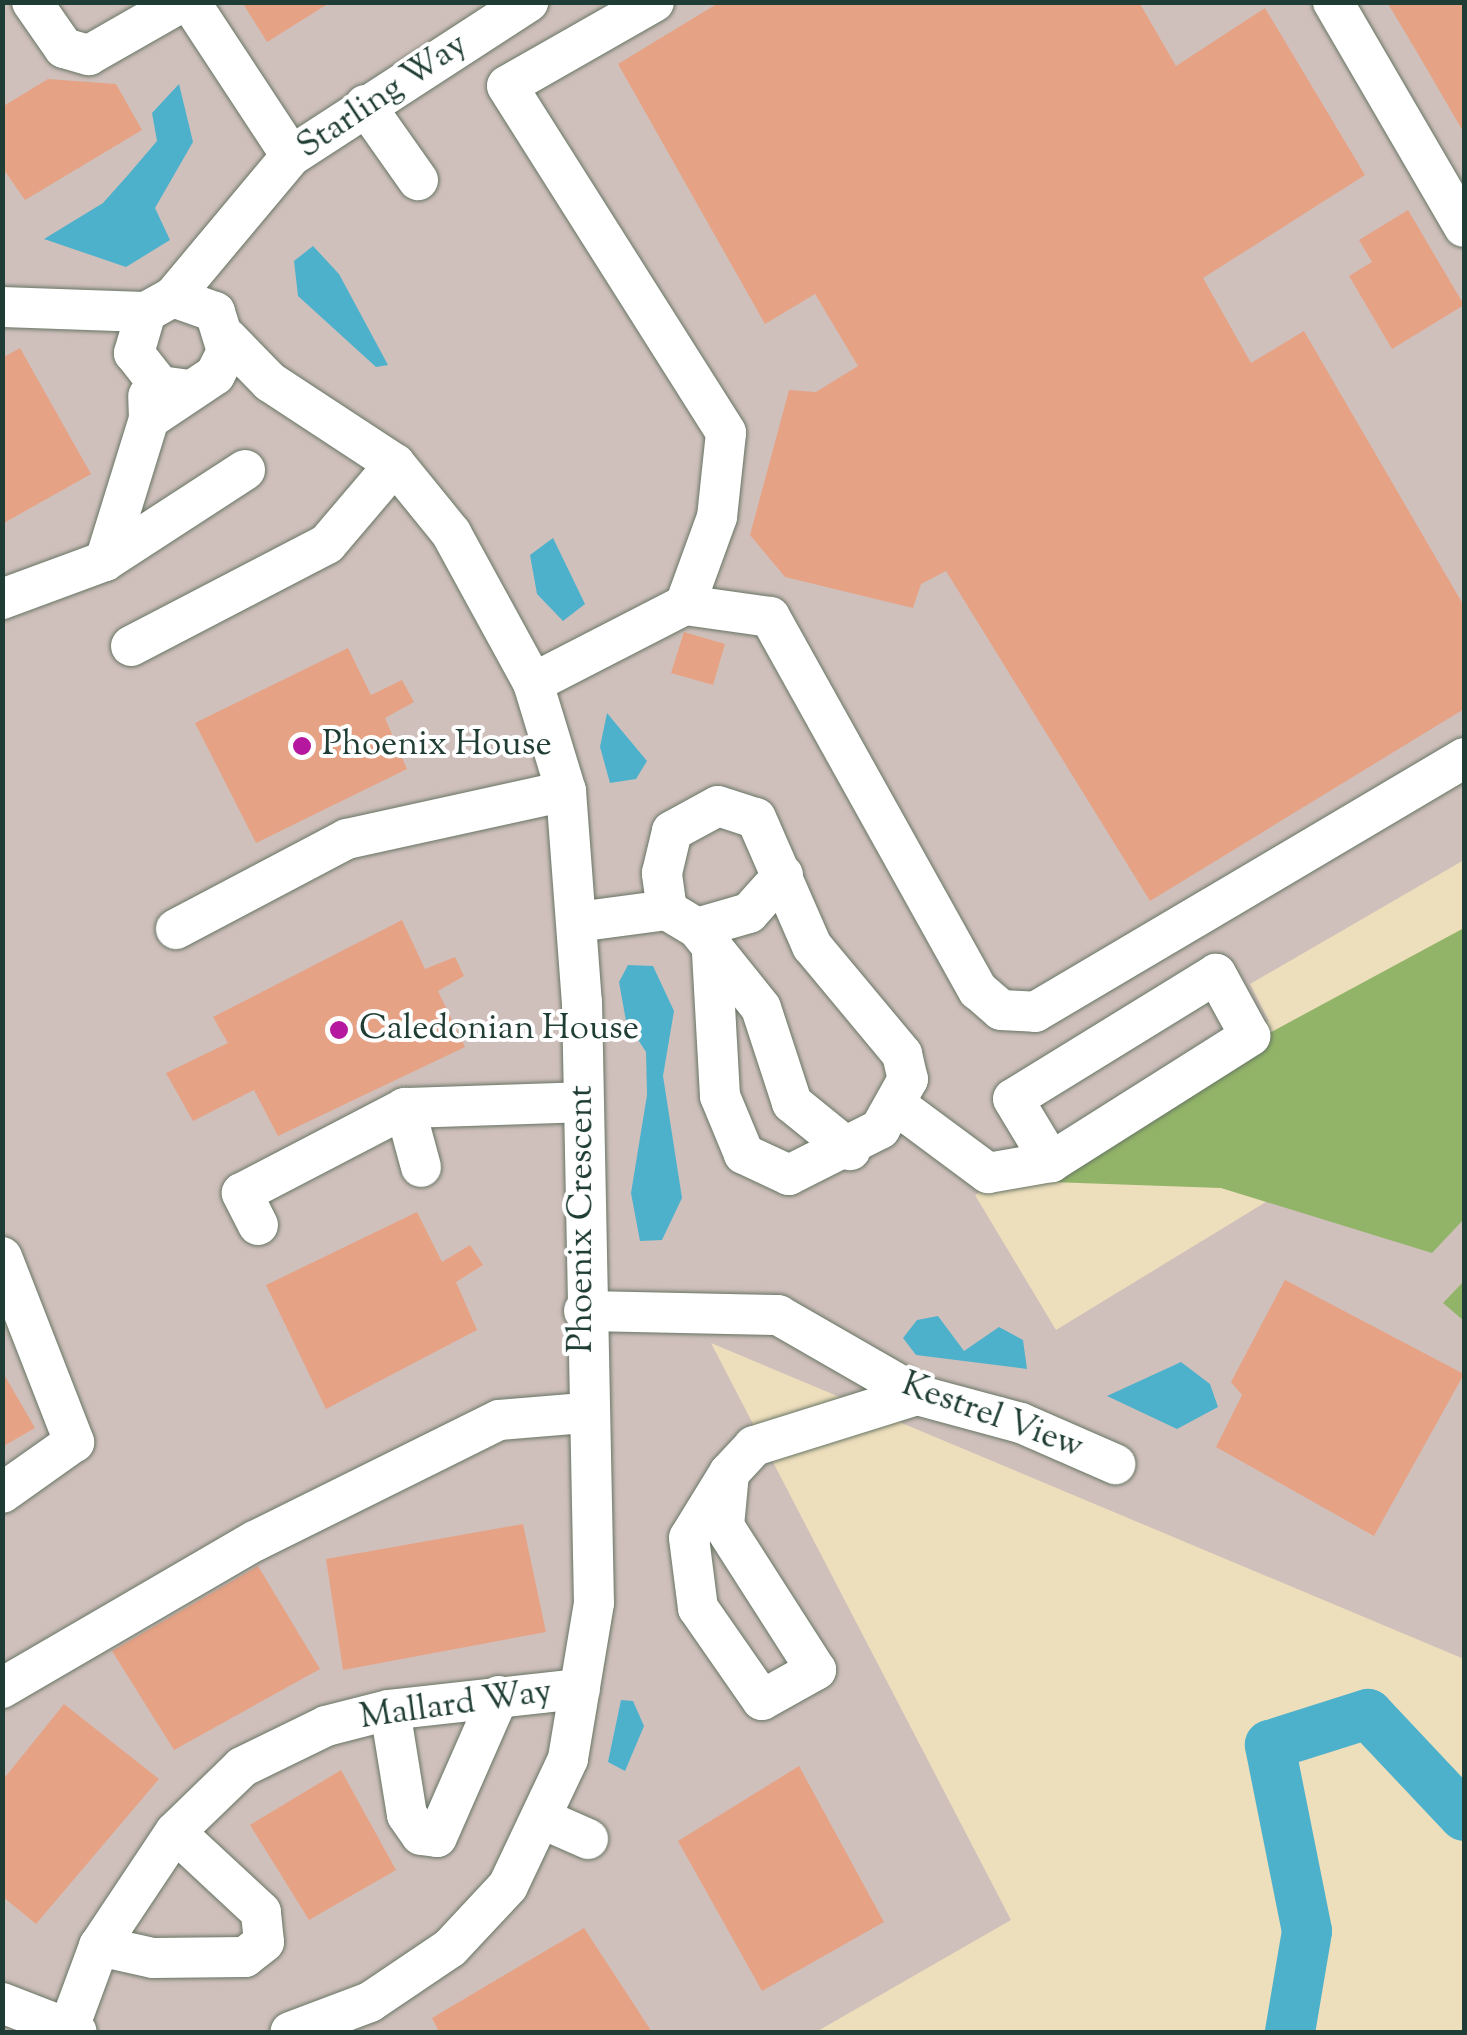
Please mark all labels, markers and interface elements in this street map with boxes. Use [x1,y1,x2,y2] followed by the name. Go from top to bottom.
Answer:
[290,25,476,169] street label: Starling Way
[322,725,552,767] place label: Phoenix House
[291,735,313,757] marker: Phoenix House
[359,1009,639,1051] place label: Caledonian House
[328,1019,350,1041] marker: Caledonian House
[562,1085,604,1353] street label: Phoenix Crescent
[895,1365,1089,1469] street label: Kestrel View
[357,1672,555,1740] street label: Mallard Way

